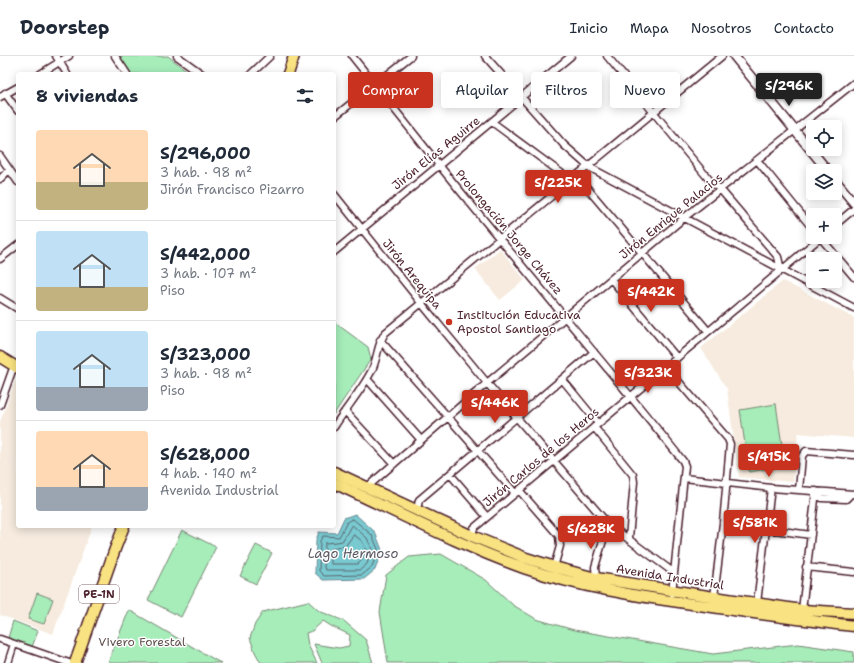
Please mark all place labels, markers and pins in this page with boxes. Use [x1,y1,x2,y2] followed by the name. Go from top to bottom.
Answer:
[756,73,822,107] pin: S/296K
[525,170,591,204] pin: S/225K
[618,279,684,313] pin: S/442K
[457,307,581,337] place label: Institución Educativa Apostol Santiago
[444,317,454,327] marker: Institución Educativa Apostol Santiago
[615,360,681,394] pin: S/323K
[462,390,528,424] pin: S/446K
[736,444,802,478] pin: S/415K
[722,510,788,544] pin: S/581K
[558,516,624,550] pin: S/628K

